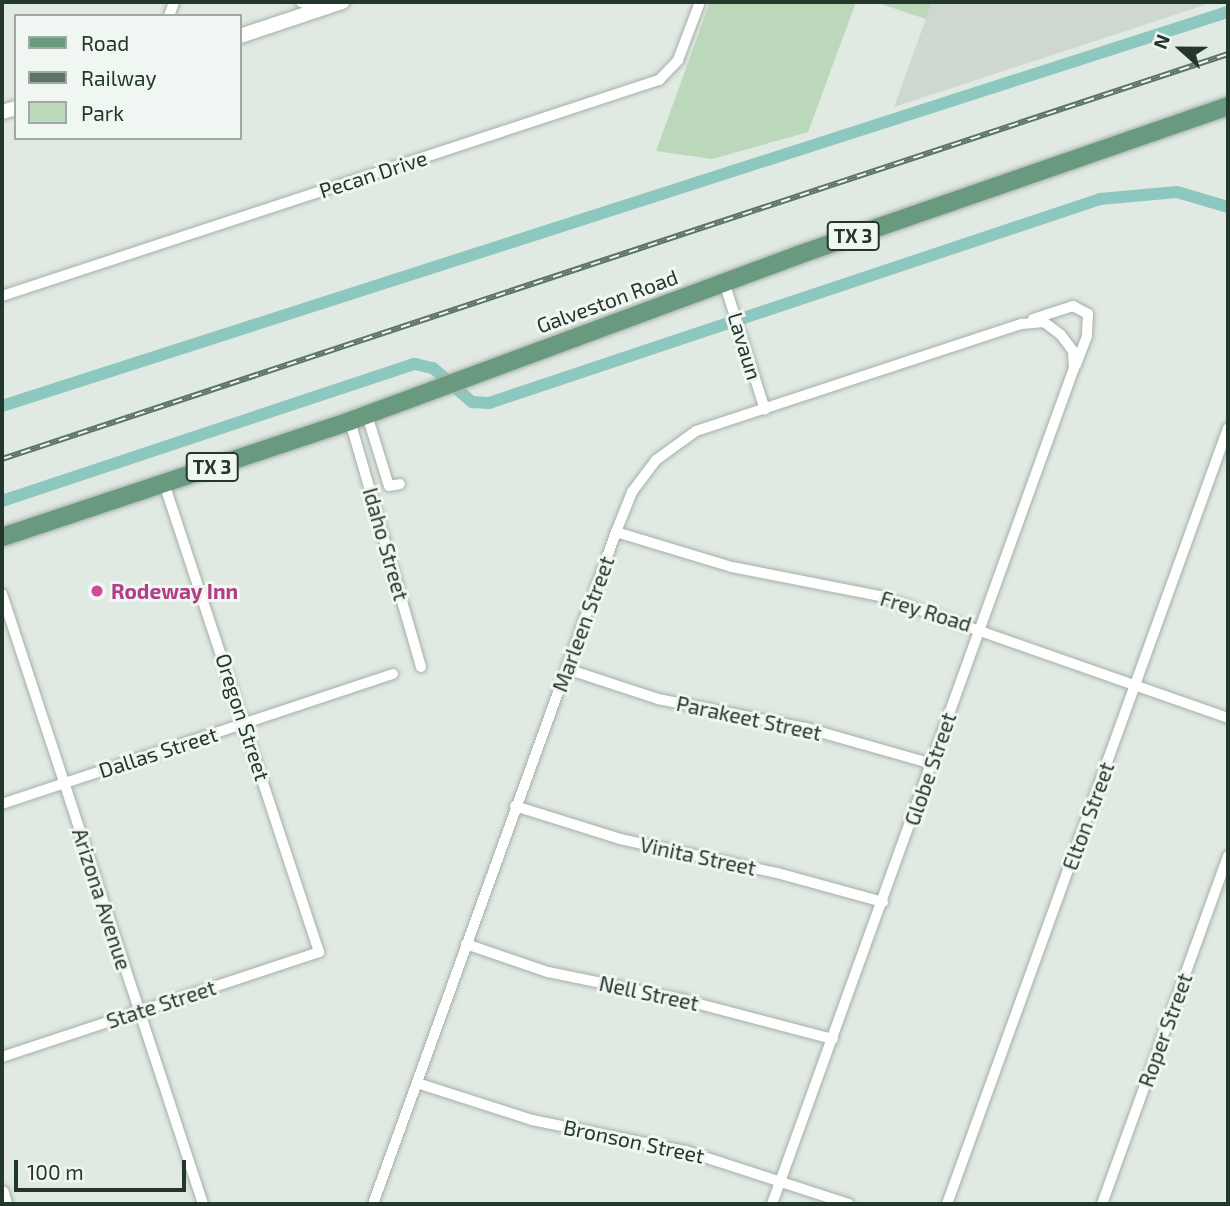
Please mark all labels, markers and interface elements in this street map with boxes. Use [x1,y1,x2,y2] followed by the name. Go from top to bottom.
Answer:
[14,14,242,140] legend
[1146,14,1216,84] north arrow
[81,30,129,55] text: Road
[1148,31,1174,52] text: N
[81,65,157,90] text: Railway
[81,100,124,125] text: Park
[316,145,430,203] street label: Pecan Drive
[825,220,881,252] road number: TX 3
[533,264,681,338] street label: Galveston Road
[723,309,767,383] street label: Lavaun
[184,452,240,482] road number: TX 3
[358,485,414,603] street label: Idaho Street
[547,553,619,695] street label: Marleen Street
[111,578,239,604] place label: Rodeway Inn
[89,583,105,599] marker: Rodeway Inn
[877,585,975,637] street label: Frey Road
[211,650,275,784] street label: Oregon Street
[674,690,824,746] street label: Parakeet Street
[899,709,961,829] street label: Globe Street
[96,721,220,783] street label: Dallas Street
[1057,759,1119,873] street label: Elton Street
[67,825,137,973] street label: Arizona Avenue
[638,831,758,881] street label: Vinita Street
[1133,969,1197,1091] street label: Roper Street
[597,970,701,1016] street label: Nell Street
[103,974,219,1034] street label: State Street
[561,1114,707,1168] street label: Bronson Street
[18,1146,189,1190] scale bar
[27,1159,84,1184] text: 100 m

